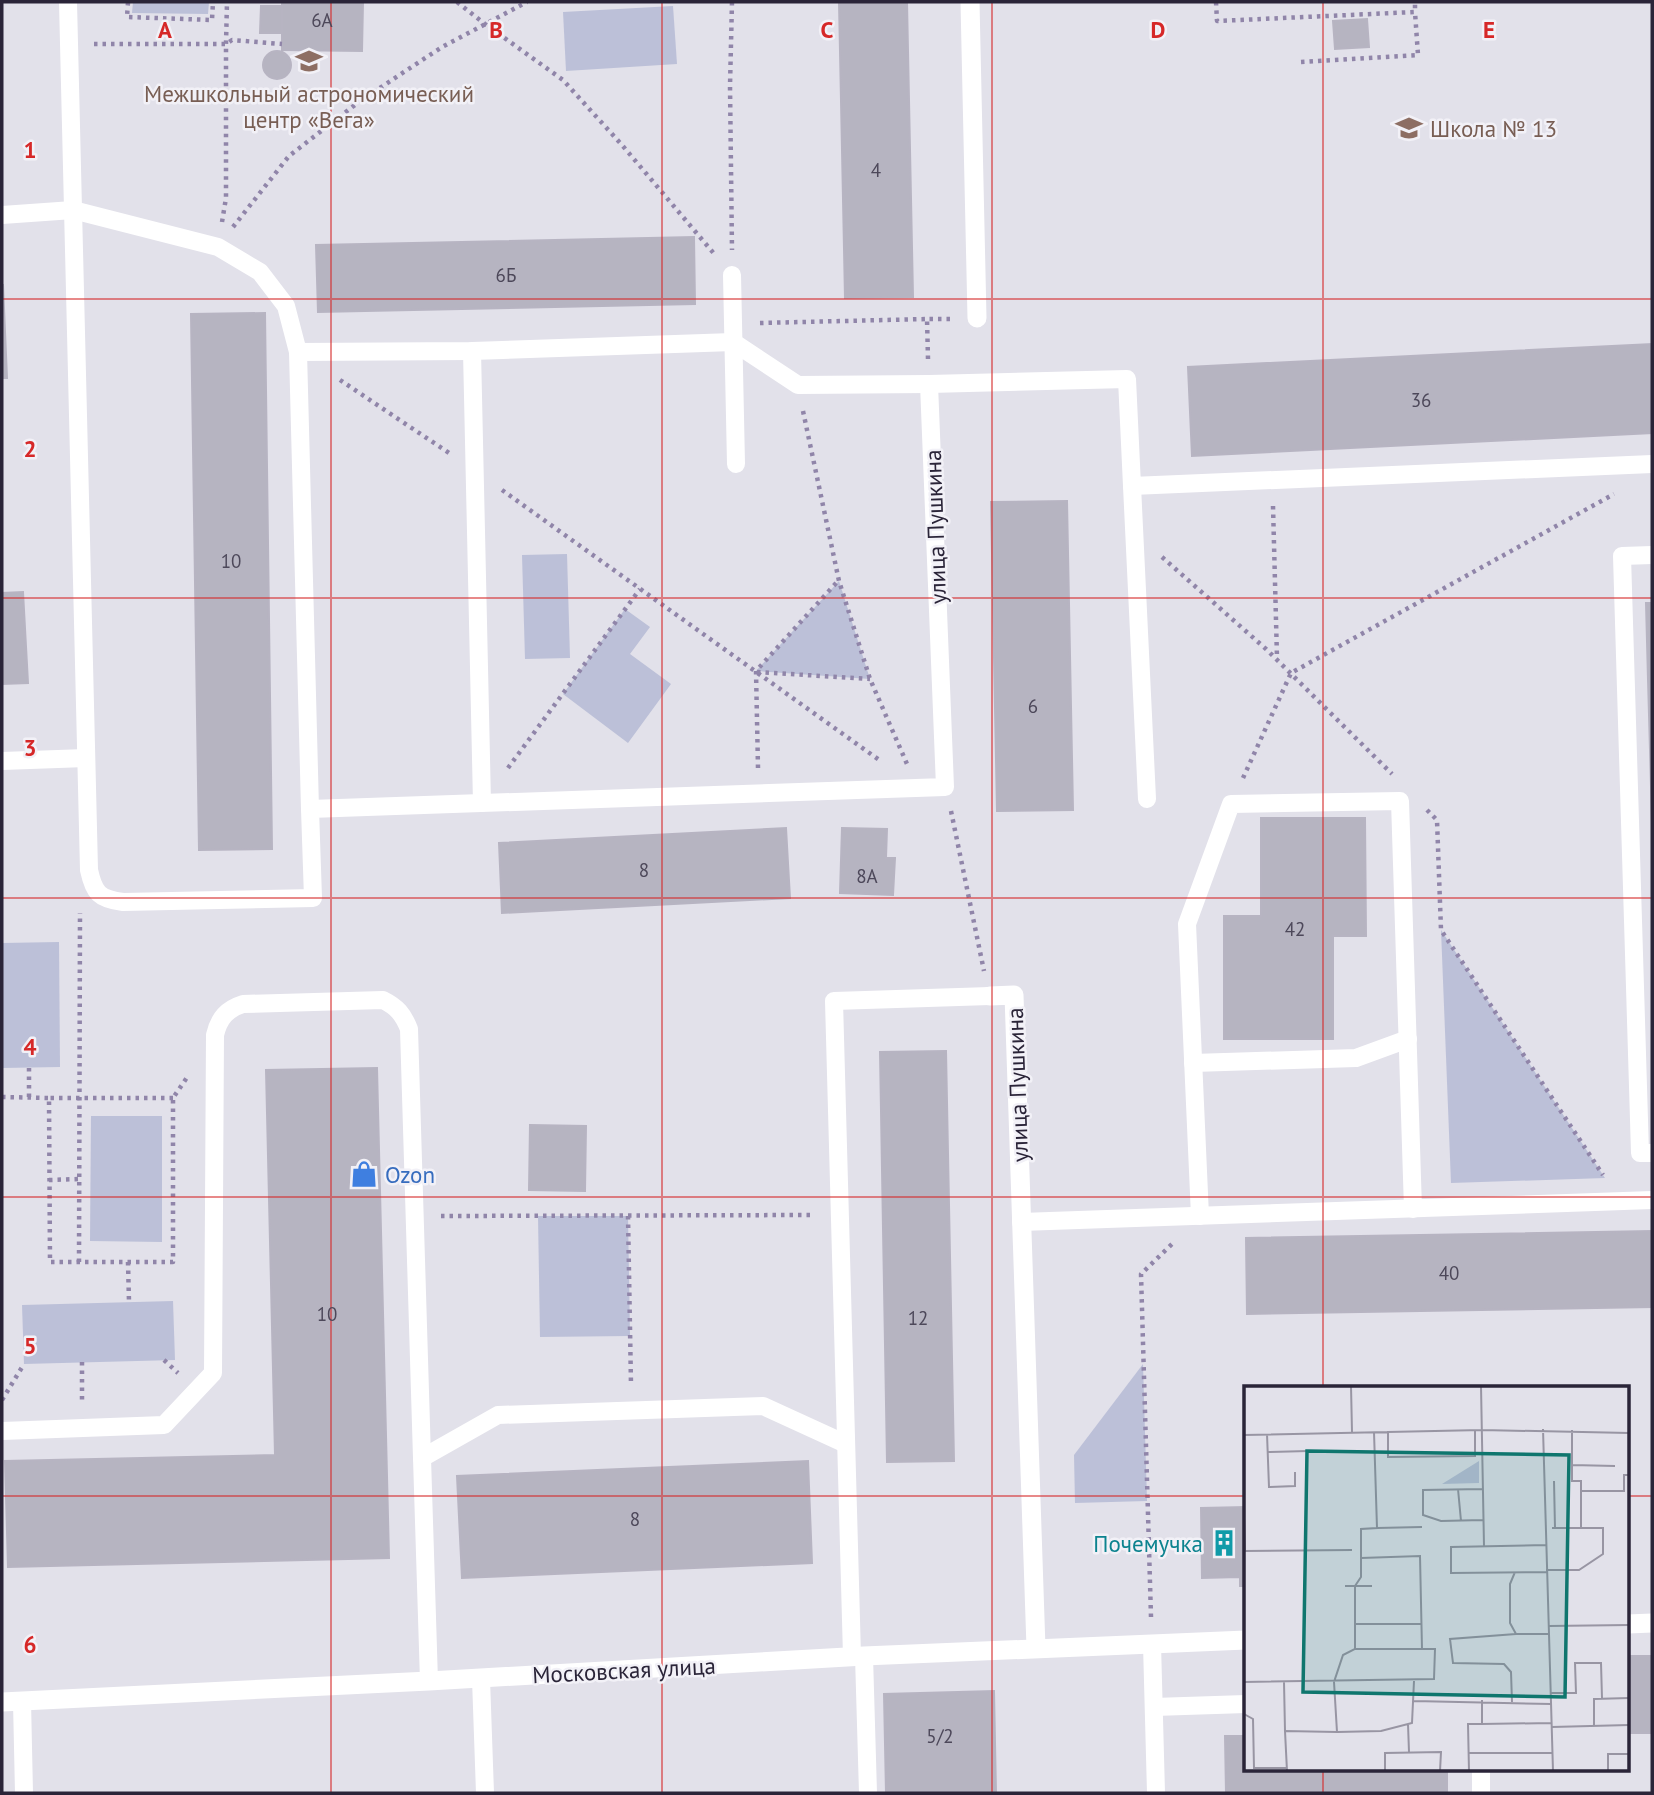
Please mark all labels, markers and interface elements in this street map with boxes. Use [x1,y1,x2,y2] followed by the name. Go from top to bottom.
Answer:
[311,8,333,32] house number: 6А
[158,15,172,44] text: A
[489,15,503,44] text: B
[821,15,834,44] text: C
[1151,15,1165,44] text: D
[1483,15,1495,44] text: E
[294,46,324,76] school or university icon: Межшкольный астрономический центр «Вега»
[144,79,474,134] place label: Межшкольный астрономический центр «Вега»
[1394,113,1424,143] school or university icon: Школа № 13
[1430,114,1557,143] place label: Школа № 13
[23,135,37,164] text: 1
[871,158,881,182] house number: 4
[496,263,516,287] house number: 6Б
[1411,388,1431,412] house number: 36
[23,434,37,463] text: 2
[918,449,952,605] street label: улица Пушкина
[221,549,241,573] house number: 10
[1028,694,1038,718] house number: 6
[23,733,37,762] text: 3
[639,858,649,882] house number: 8
[856,864,878,888] house number: 8А
[1285,917,1305,941] house number: 42
[1000,1007,1034,1163] street label: улица Пушкина
[23,1032,37,1061] text: 4
[349,1159,379,1189] shop icon: Ozon
[385,1160,435,1189] place label: Ozon
[1439,1261,1459,1285] house number: 40
[317,1302,337,1326] house number: 10
[908,1306,928,1330] house number: 12
[23,1331,37,1360] text: 5
[1244,1386,1630,1770] inset map
[630,1507,640,1531] house number: 8
[1209,1528,1239,1558] building icon: Почемучка
[1093,1529,1203,1558] place label: Почемучка
[23,1630,37,1659] text: 6
[531,1651,717,1689] street label: Московская улица
[926,1724,954,1748] house number: 5/2

